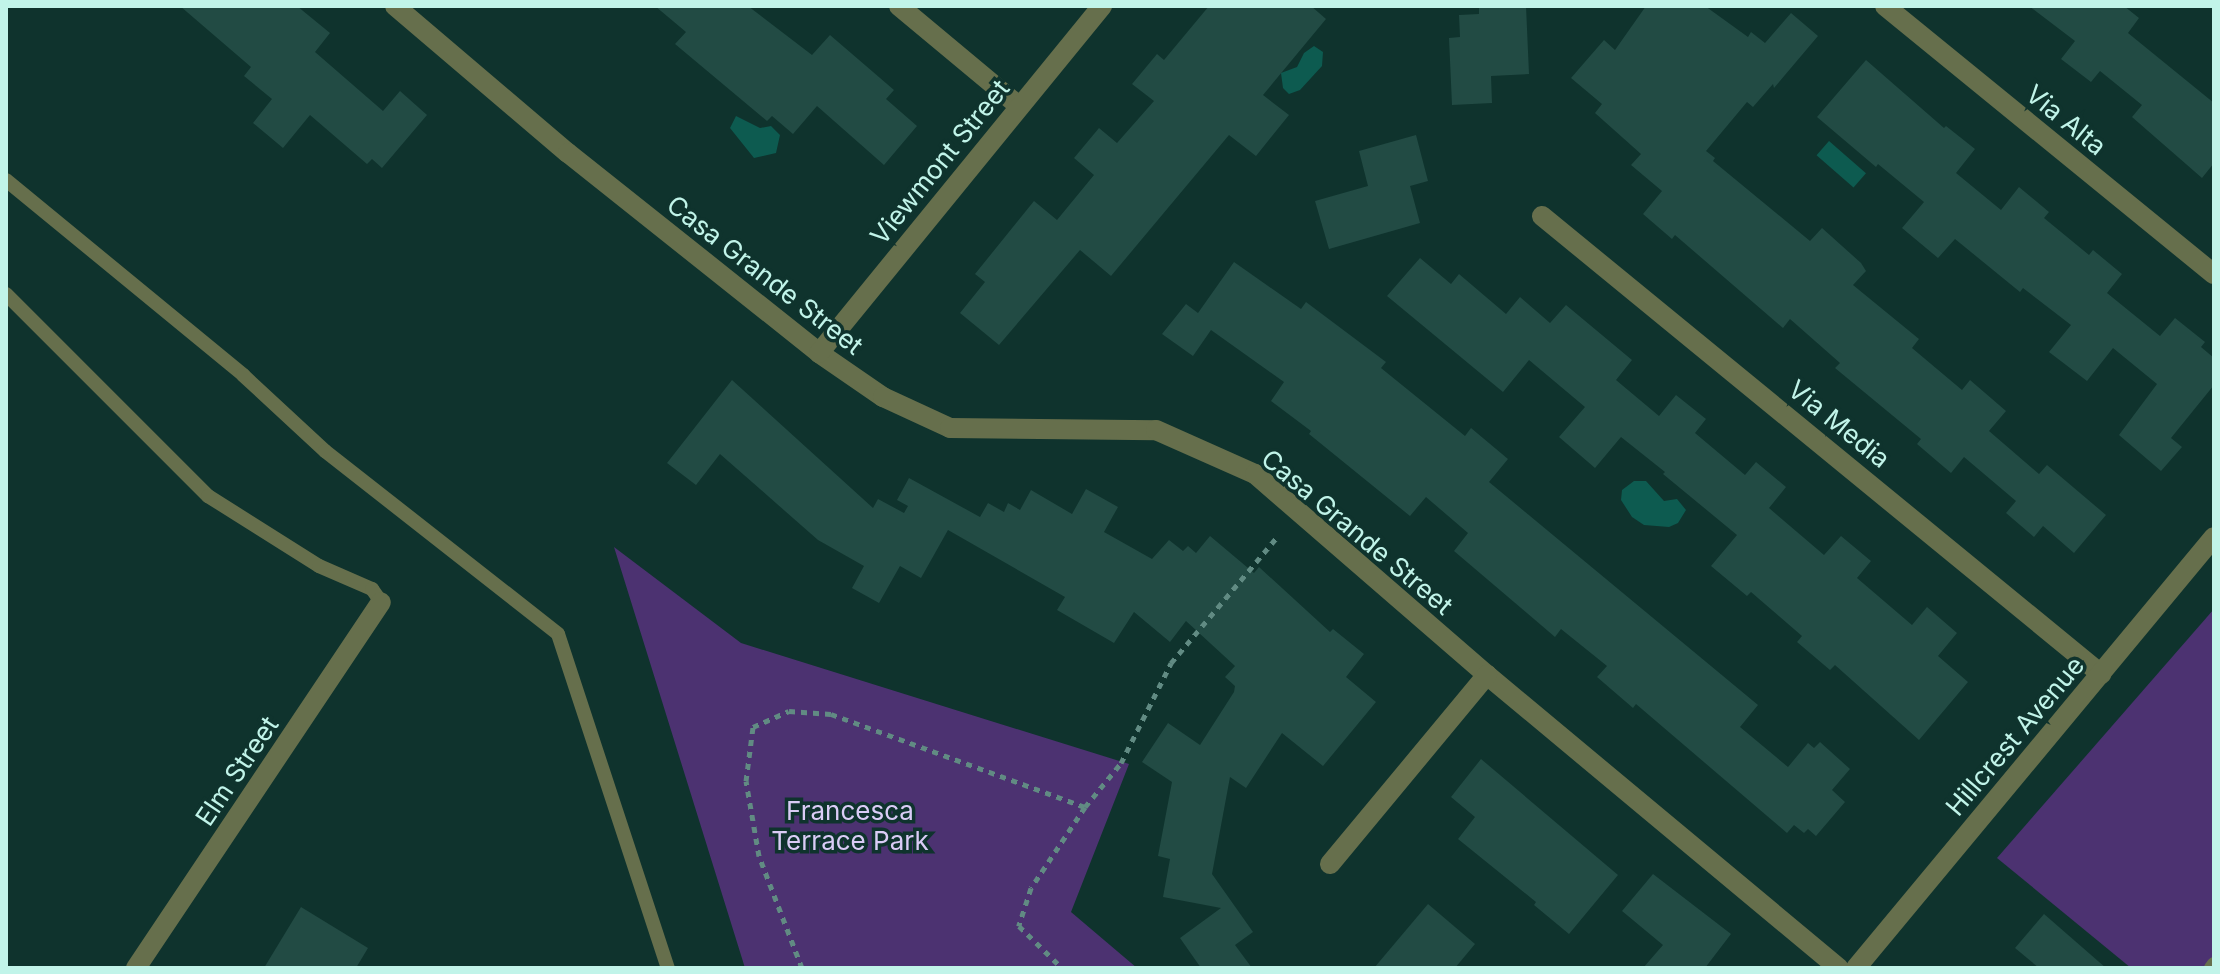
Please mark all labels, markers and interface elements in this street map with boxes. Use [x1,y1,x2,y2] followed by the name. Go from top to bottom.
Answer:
[864,73,1016,251] street label: Viewmont Street
[2020,78,2112,162] street label: Via Alta
[661,189,869,361] street label: Casa Grande Street
[1782,374,1896,474] street label: Via Media
[1255,443,1459,621] street label: Casa Grande Street
[1939,650,2091,822] street label: Hillcrest Avenue
[189,710,285,832] street label: Elm Street
[771,795,929,856] park label: Francesca Terrace Park

